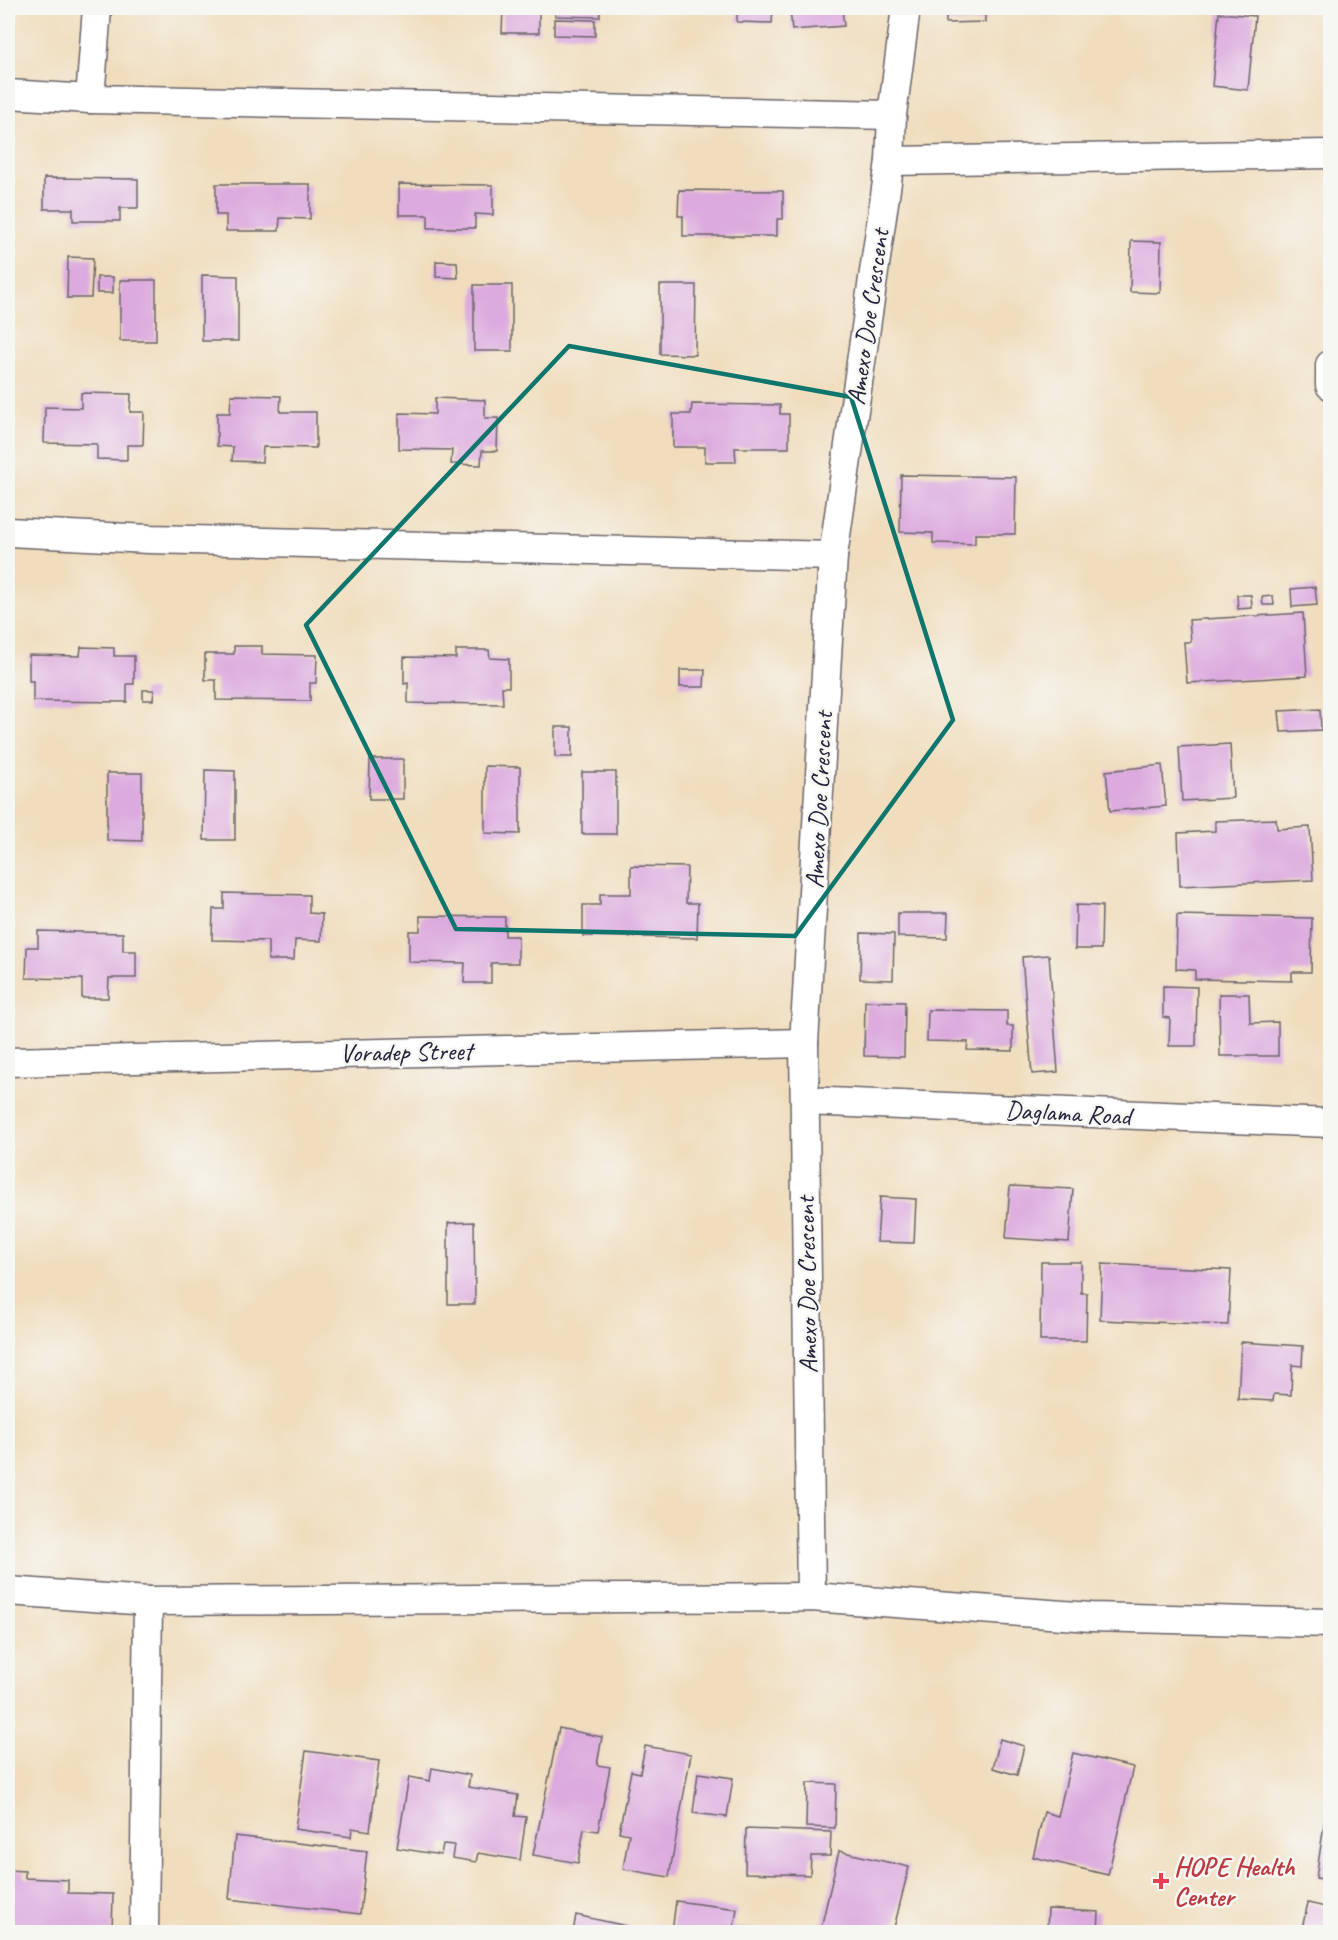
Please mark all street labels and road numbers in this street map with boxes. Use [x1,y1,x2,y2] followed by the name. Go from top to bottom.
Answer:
[839,225,897,407] street label: Amexo Doe Crescent
[798,708,840,889] street label: Amexo Doe Crescent
[340,1034,476,1070] street label: Voradep Street
[1004,1093,1135,1133] street label: Daglama Road
[789,1194,825,1374] street label: Amexo Doe Crescent

